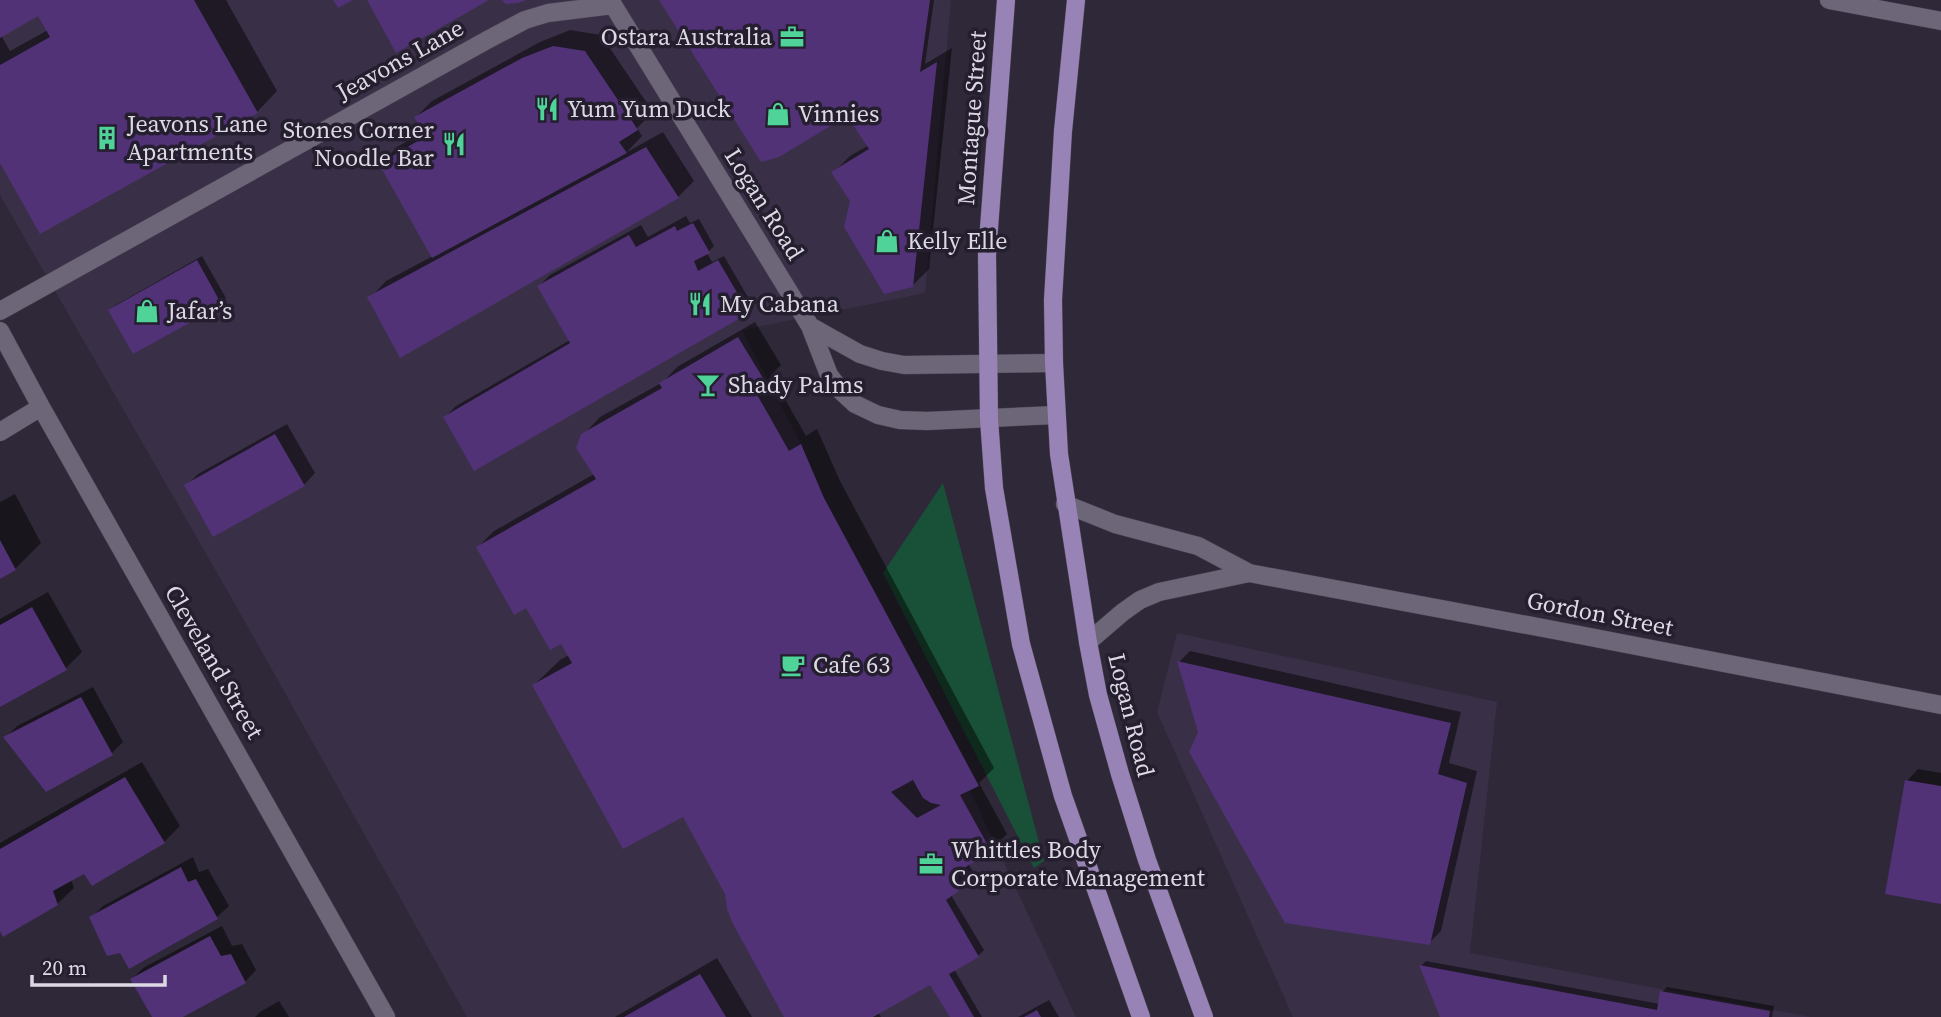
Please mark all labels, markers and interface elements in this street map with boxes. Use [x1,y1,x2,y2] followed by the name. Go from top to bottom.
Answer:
[329,11,469,109] street label: Jeavons Lane
[601,20,773,53] place label: Ostara Australia
[778,23,806,51] office icon: Ostara Australia
[949,30,994,206] street label: Montague Street
[567,92,732,125] place label: Yum Yum Duck
[533,95,561,123] restaurant icon: Yum Yum Duck
[798,97,880,130] place label: Vinnies
[764,100,792,128] shop icon: Vinnies
[126,107,268,168] place label: Jeavons Lane Apartments
[283,113,434,174] place label: Stones Corner Noodle Bar
[93,124,121,152] building icon: Jeavons Lane Apartments
[440,130,468,158] restaurant icon: Stones Corner Noodle Bar
[717,142,812,266] street label: Logan Road
[907,224,1008,257] place label: Kelly Elle
[873,227,901,255] shop icon: Kelly Elle
[720,287,840,320] place label: My Cabana
[686,290,714,318] restaurant icon: My Cabana
[166,294,232,327] place label: Jafar’s
[133,297,161,325] shop icon: Jafar’s
[728,368,863,401] place label: Shady Palms
[694,371,722,399] bar icon: Shady Palms
[157,579,272,745] street label: Cleveland Street
[1524,583,1676,644] street label: Gordon Street
[813,648,890,681] place label: Cafe 63
[1100,650,1163,780] street label: Logan Road
[779,651,807,679] cafe icon: Cafe 63
[951,833,1205,894] place label: Whittles Body Corporate Management
[917,850,945,878] office icon: Whittles Body Corporate Management
[32,944,164,988] scale bar
[42,953,87,982] text: 20 m

